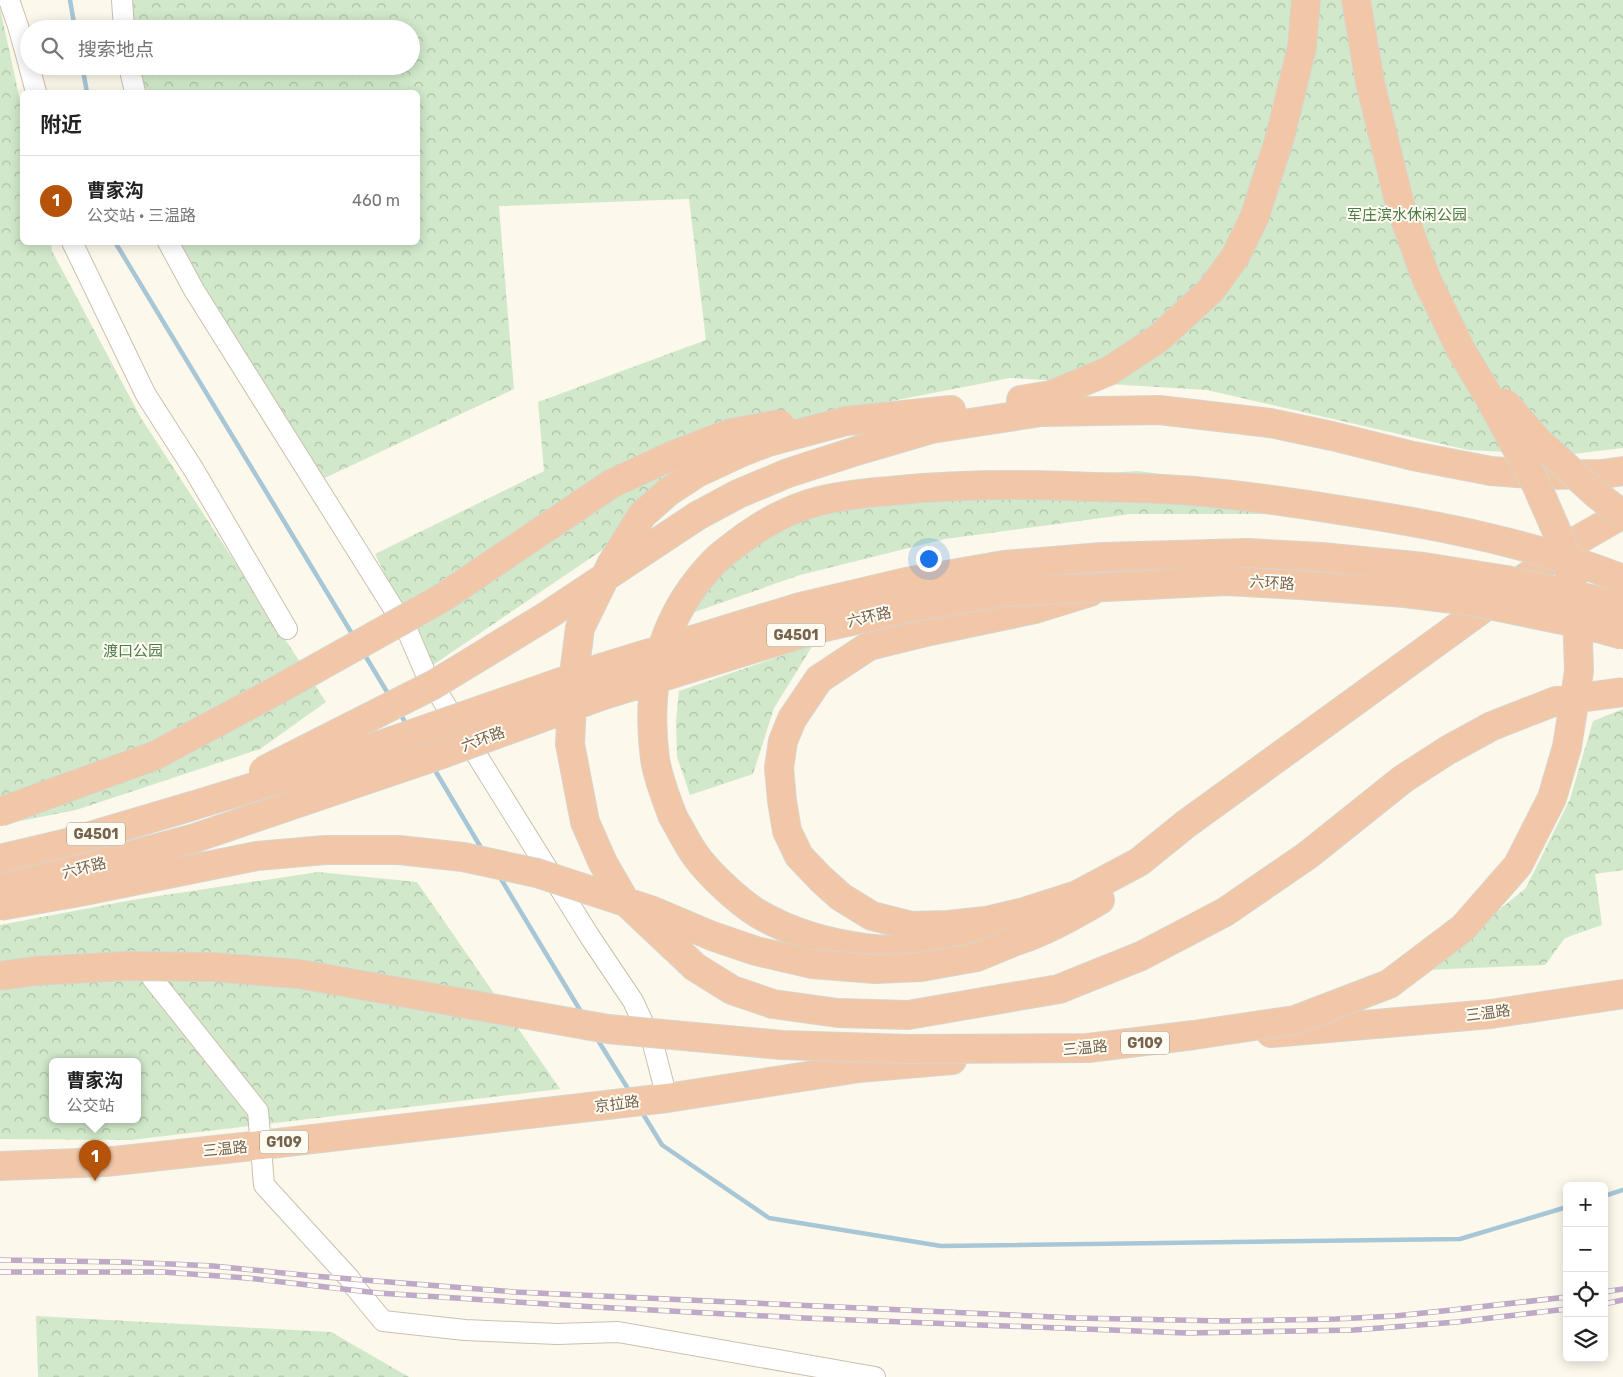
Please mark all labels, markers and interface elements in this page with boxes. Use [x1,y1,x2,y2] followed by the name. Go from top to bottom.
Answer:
[20,20,420,75] search box
[38,34,66,62] icon: search
[78,38,154,61] text: 搜索地点
[40,112,82,137] text: 附近
[87,179,144,202] text: 曹家沟
[52,191,60,210] text: 1
[352,191,400,210] text: 460 m
[87,206,196,225] text: 公交站 · 三温路
[1347,206,1467,224] park label: 军庄滨水休闲公园
[916,546,942,572] your location
[1249,573,1295,593] street label: 六环路
[845,603,893,631] street label: 六环路
[767,624,825,646] road number: G4501
[103,642,163,660] park label: 渡口公园
[459,723,507,755] street label: 六环路
[67,822,125,846] road number: G4501
[60,854,108,882] street label: 六环路
[1465,1001,1511,1025] street label: 三温路
[1121,1032,1169,1054] road number: G109
[1062,1037,1108,1059] street label: 三温路
[49,1058,141,1123] popup
[66,1069,124,1092] text: 曹家沟
[594,1092,640,1116] street label: 京拉路
[66,1096,115,1115] text: 公交站
[260,1130,308,1154] road number: G109
[202,1138,248,1160] street label: 三温路
[79,1140,111,1181] pin: 1
[1563,1182,1608,1362] map controls
[1563,1182,1608,1227] button: +
[1563,1227,1608,1272] button: −
[1563,1272,1608,1317] button: locate
[1563,1317,1608,1362] button: layers

